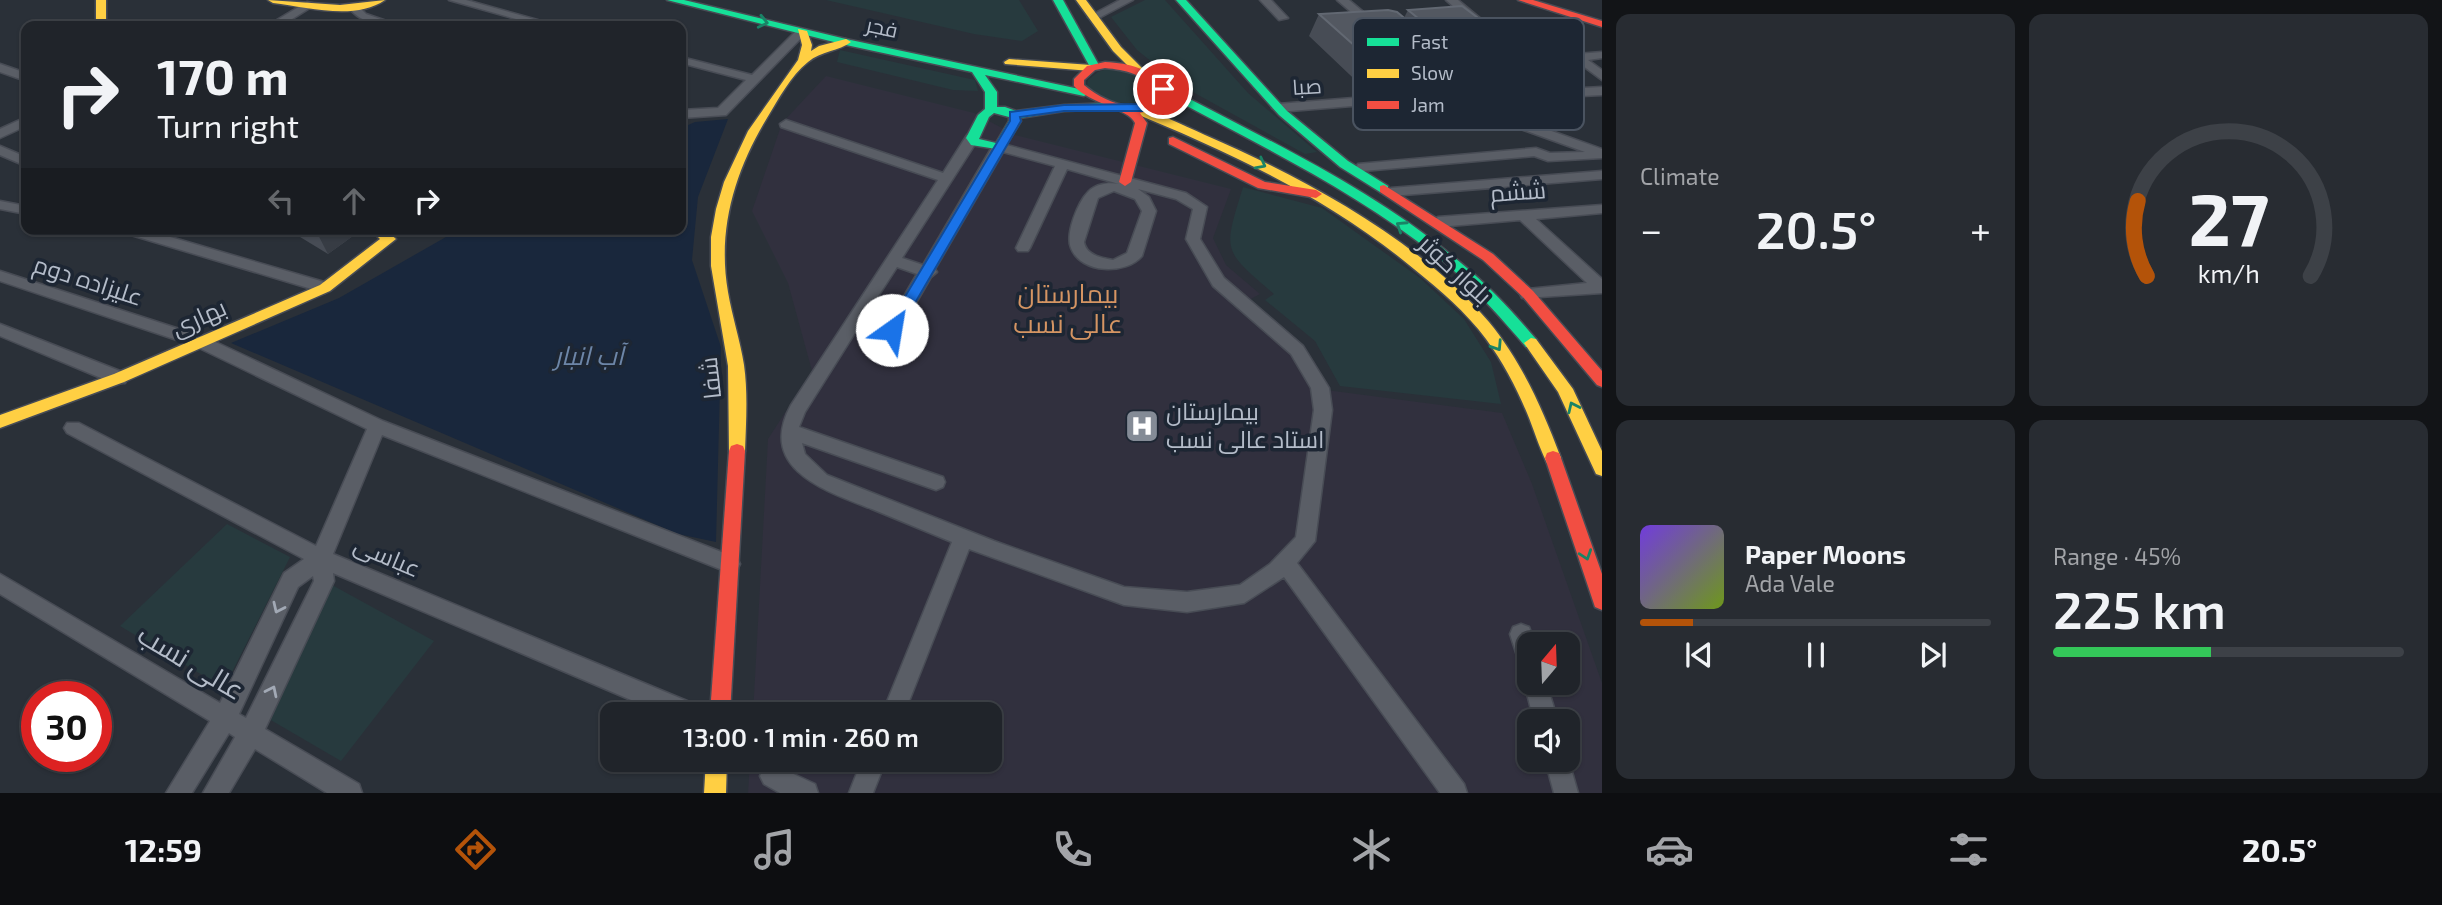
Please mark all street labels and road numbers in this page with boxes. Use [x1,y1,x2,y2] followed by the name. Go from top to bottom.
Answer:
[863,11,900,43] street label: فجر
[1291,72,1323,99] street label: صبا
[1489,174,1547,210] street label: ششم
[1412,227,1498,310] street label: بلوار کوثر
[29,248,147,314] street label: علیزاده دوم
[166,292,231,342] street label: بهاری
[693,356,726,401] street label: شفا
[350,529,425,583] street label: عباسی
[132,616,251,707] street label: عالی نسب

